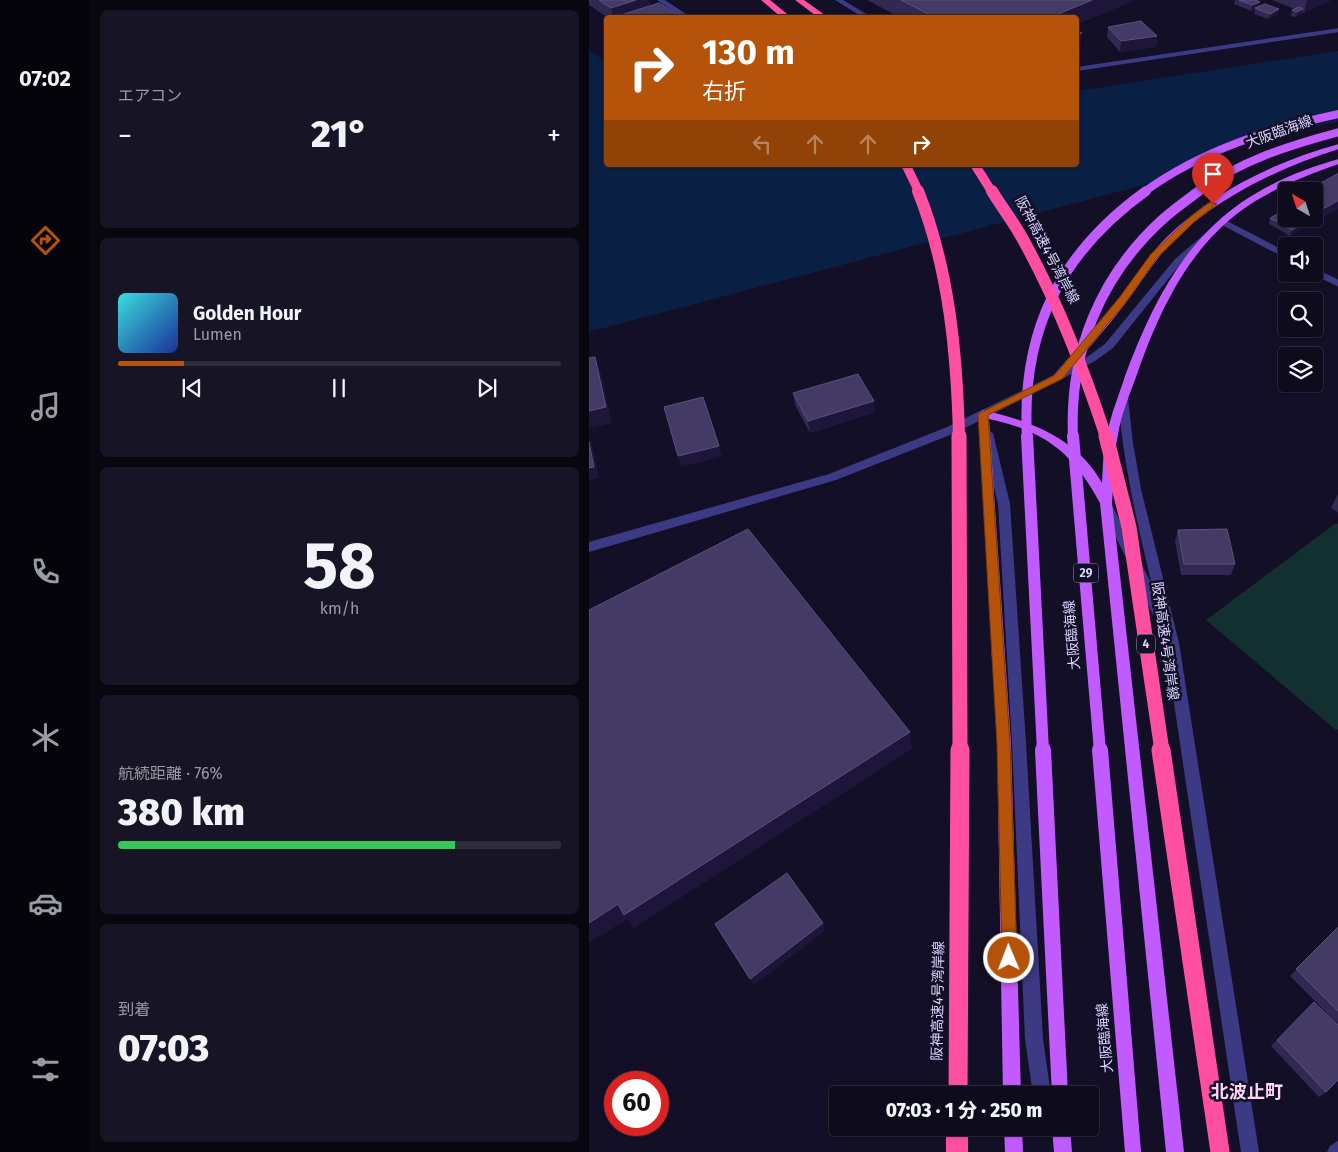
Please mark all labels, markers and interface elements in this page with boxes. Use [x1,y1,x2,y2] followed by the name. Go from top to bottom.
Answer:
[702,31,795,73] text: 130 m
[619,35,684,100] icon: right
[19,65,71,92] text: 07:02
[702,78,746,105] text: 右折
[118,86,182,105] text: エアコン
[311,111,368,157] text: 21°
[1243,112,1315,152] street label: 大阪臨海線
[118,119,132,152] text: −
[547,119,561,152] text: +
[748,130,776,158] icon: left
[801,130,829,158] icon: ahead
[854,130,882,158] icon: ahead
[907,130,935,158] icon: right
[1192,153,1234,204] pin
[1199,160,1227,188] icon: arrive
[1278,182,1323,228] north arrow
[1278,182,1323,392] map controls
[1011,193,1083,307] street label: 阪神高速4号湾岸線
[28,223,63,258] icon: directions
[1278,237,1323,282] button: sound
[1278,292,1323,337] button: search
[193,302,302,325] text: Golden Hour
[193,325,242,344] text: Lumen
[1278,347,1323,392] button: layers
[178,374,206,402] icon: previous
[325,374,353,402] icon: pause
[473,374,501,402] icon: next
[28,389,63,424] icon: music
[303,527,376,605] text: 58
[28,554,63,589] icon: phone
[1073,564,1099,582] road number: 29
[1148,581,1182,701] street label: 阪神高速4号湾岸線
[320,599,359,618] text: km/h
[1060,599,1084,671] street label: 大阪臨海線
[1137,634,1155,654] road number: 4
[28,720,63,755] icon: climate
[118,764,223,783] text: 航続距離 · 76%
[118,789,245,835] text: 380 km
[28,886,63,921] icon: car
[982,931,1034,983] position arrow
[928,941,948,1061] street label: 阪神高速4号湾岸線
[118,1000,150,1019] text: 到着
[1093,1002,1117,1074] street label: 大阪臨海線
[118,1025,209,1071] text: 07:03
[28,1052,63,1087] icon: filters
[604,1071,669,1136] speed limit sign: 60
[1211,1081,1283,1103] district label: 北波止町
[886,1099,1042,1122] text: 07:03 · 1 分 · 250 m

